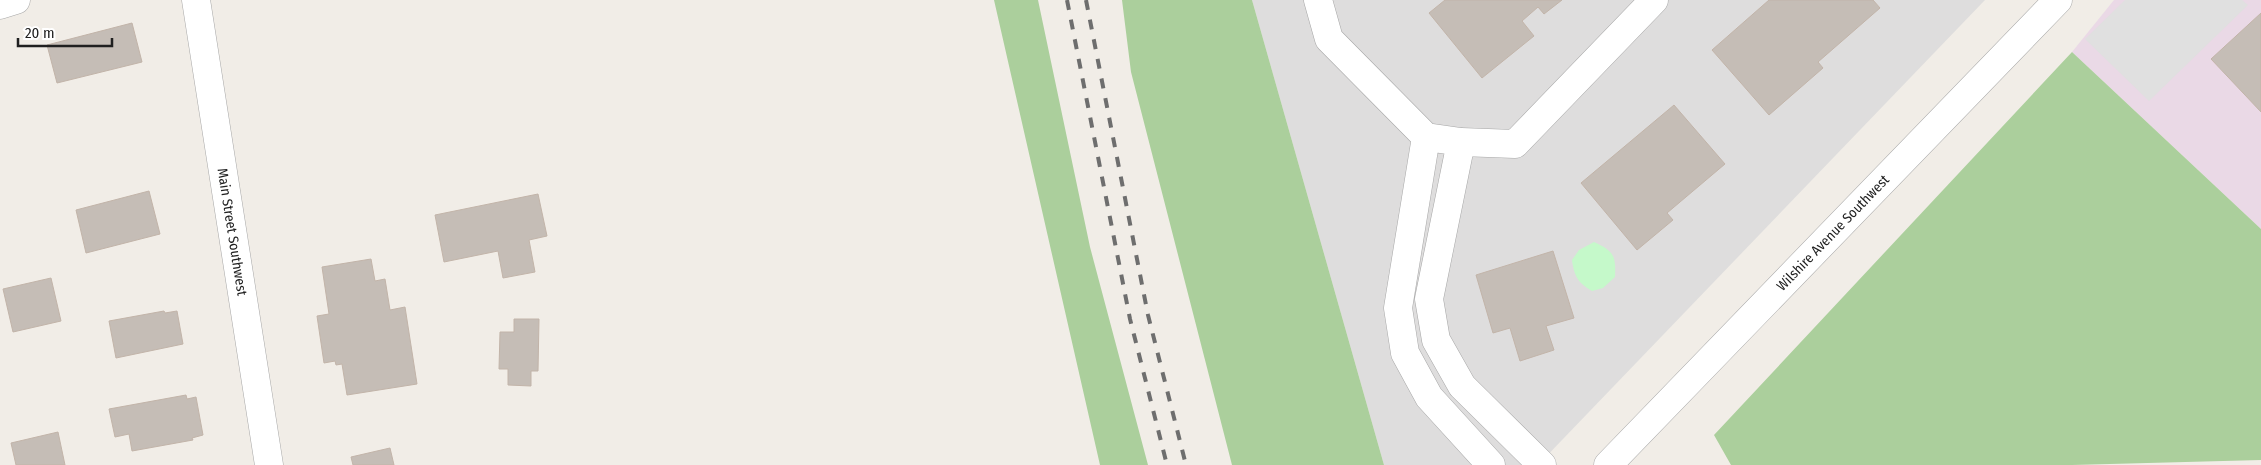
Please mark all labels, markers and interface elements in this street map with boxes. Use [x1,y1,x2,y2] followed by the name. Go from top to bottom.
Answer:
[18,15,111,47] scale bar
[25,24,55,42] text: 20 m
[214,167,251,297] street label: Main Street Southwest
[1773,171,1893,295] street label: Wilshire Avenue Southwest

